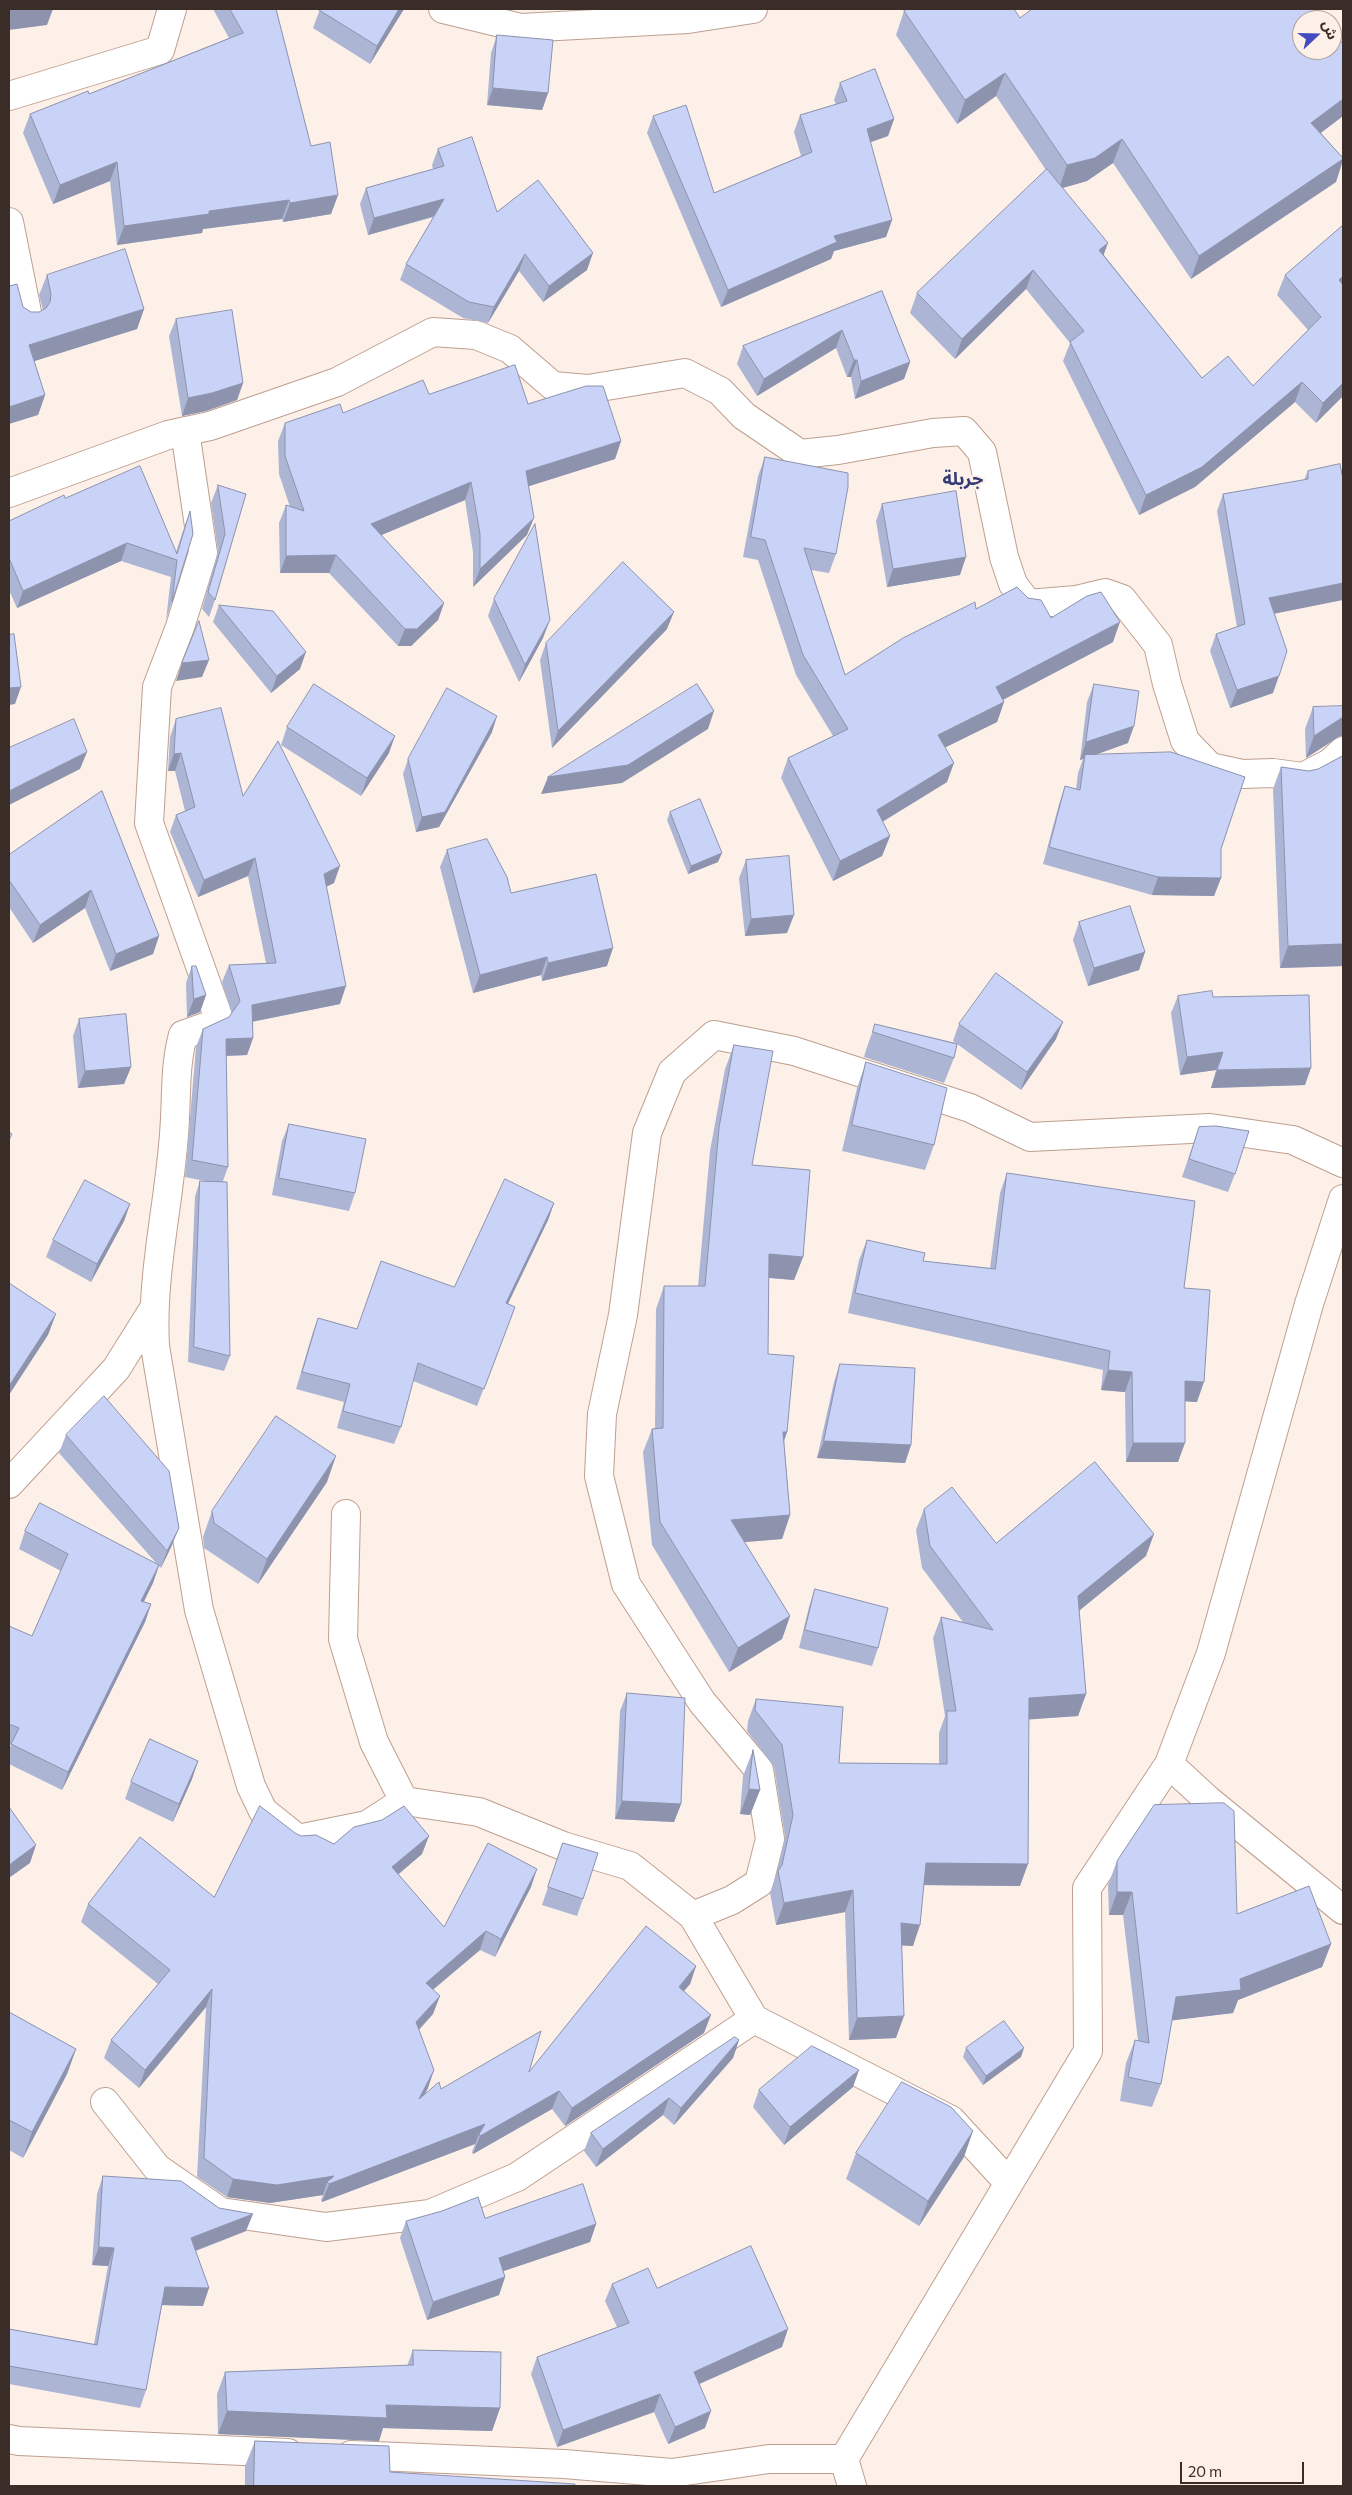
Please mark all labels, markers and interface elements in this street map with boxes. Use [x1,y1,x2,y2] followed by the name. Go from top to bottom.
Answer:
[1292,10,1342,60] north arrow
[1319,18,1342,42] text: ش
[943,468,983,490] district label: جربلة
[1182,2452,1306,2484] scale bar
[1188,2462,1222,2480] text: 20 m

